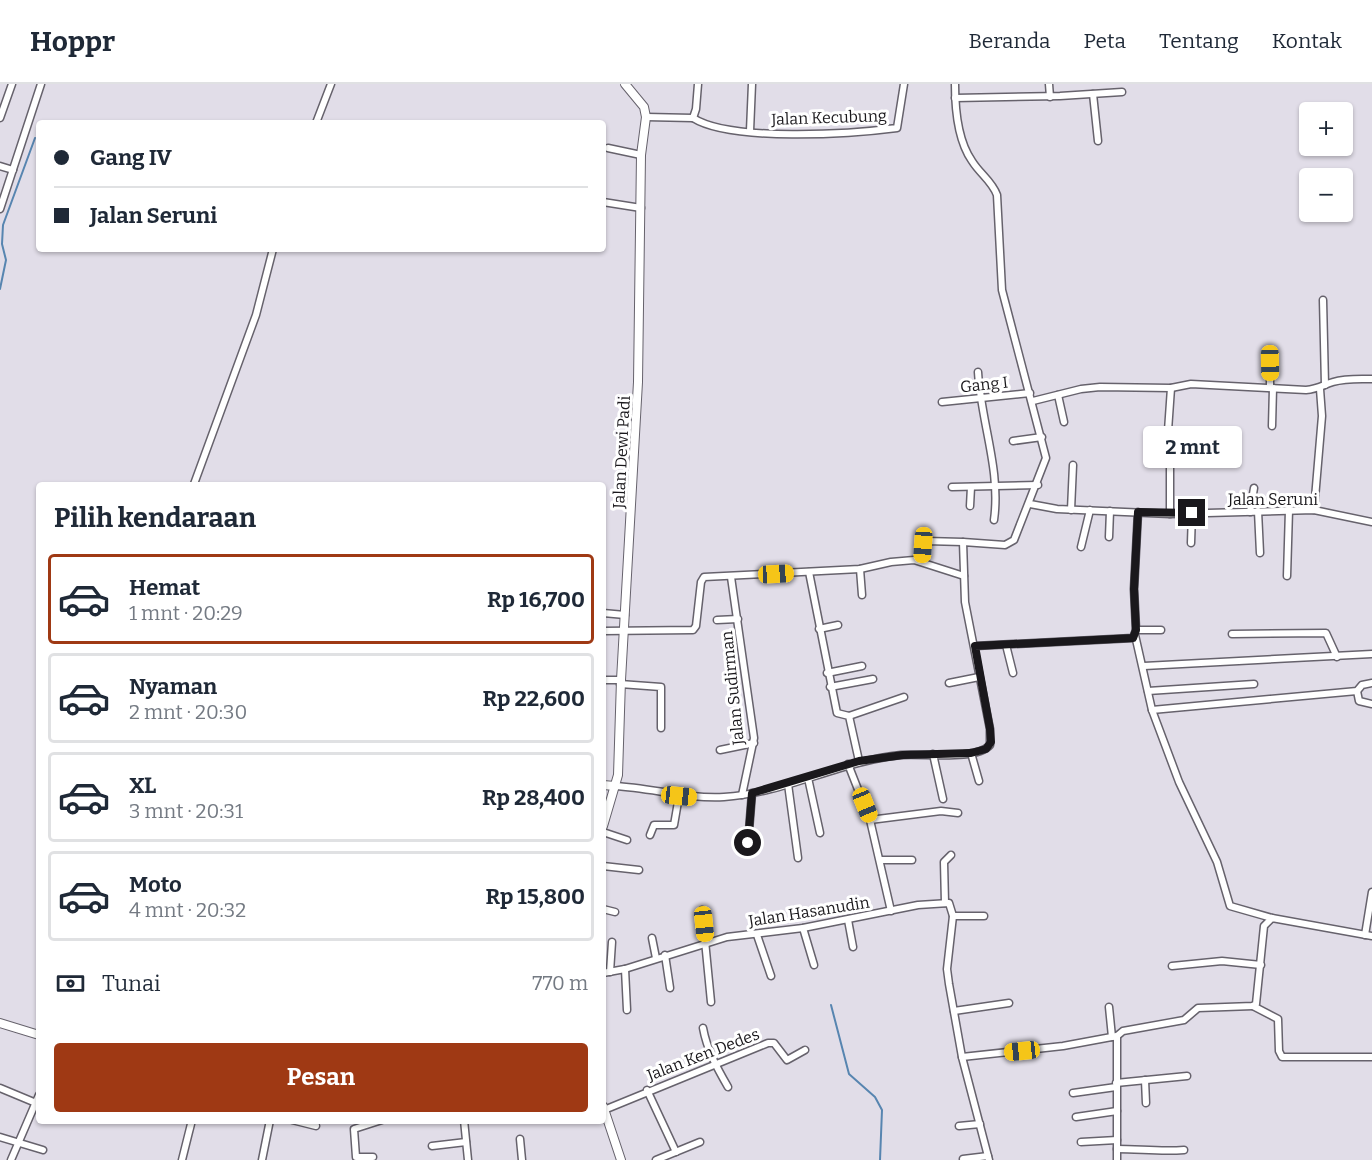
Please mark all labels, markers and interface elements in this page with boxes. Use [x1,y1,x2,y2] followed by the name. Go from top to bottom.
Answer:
[30,25,115,58] text: Hoppr
[969,28,1050,54] text: Beranda
[1083,28,1126,54] text: Peta
[1159,28,1239,54] text: Tentang
[1272,28,1342,54] text: Kontak
[1299,102,1353,222] map controls
[1299,102,1353,156] button: +
[770,106,887,129] street label: Jalan Kecubung
[90,144,172,171] text: Gang IV
[1299,168,1353,222] button: −
[90,202,217,229] text: Jalan Seruni
[1261,345,1279,381] car
[959,373,1009,396] street label: Gang I
[609,395,634,510] street label: Jalan Dewi Padi
[1142,426,1242,468] callout: 2 mnt
[1165,435,1220,459] text: 2 mnt
[1227,490,1318,509] street label: Jalan Seruni
[1178,499,1205,526] route end
[54,502,256,534] text: Pilih kendaraan
[913,526,933,564] car
[758,564,794,584] car
[57,572,111,626] icon: car
[129,574,200,601] text: Hemat
[487,586,585,613] text: Rp 16,700
[129,601,243,625] text: 1 mnt · 20:29
[717,630,748,747] street label: Jalan Sudirman
[57,671,111,725] icon: car
[129,673,217,700] text: Nyaman
[483,685,585,712] text: Rp 22,600
[129,700,247,724] text: 2 mnt · 20:30
[57,770,111,824] icon: car
[129,772,156,799] text: XL
[482,784,585,811] text: Rp 28,400
[660,785,698,807] car
[850,785,880,825] car
[129,799,243,823] text: 3 mnt · 20:31
[734,829,761,856] route start
[57,869,111,923] icon: car
[129,871,182,898] text: Moto
[485,883,585,910] text: Rp 15,800
[746,893,871,931] street label: Jalan Hasanudin
[129,898,246,922] text: 4 mnt · 20:32
[693,905,715,943] car
[54,967,87,1000] icon: cash
[102,970,161,997] text: Tunai
[532,971,588,995] text: 770 m
[643,1024,762,1085] street label: Jalan Ken Dedes
[1003,1040,1041,1062] car
[54,1043,588,1112] button: Pesan

